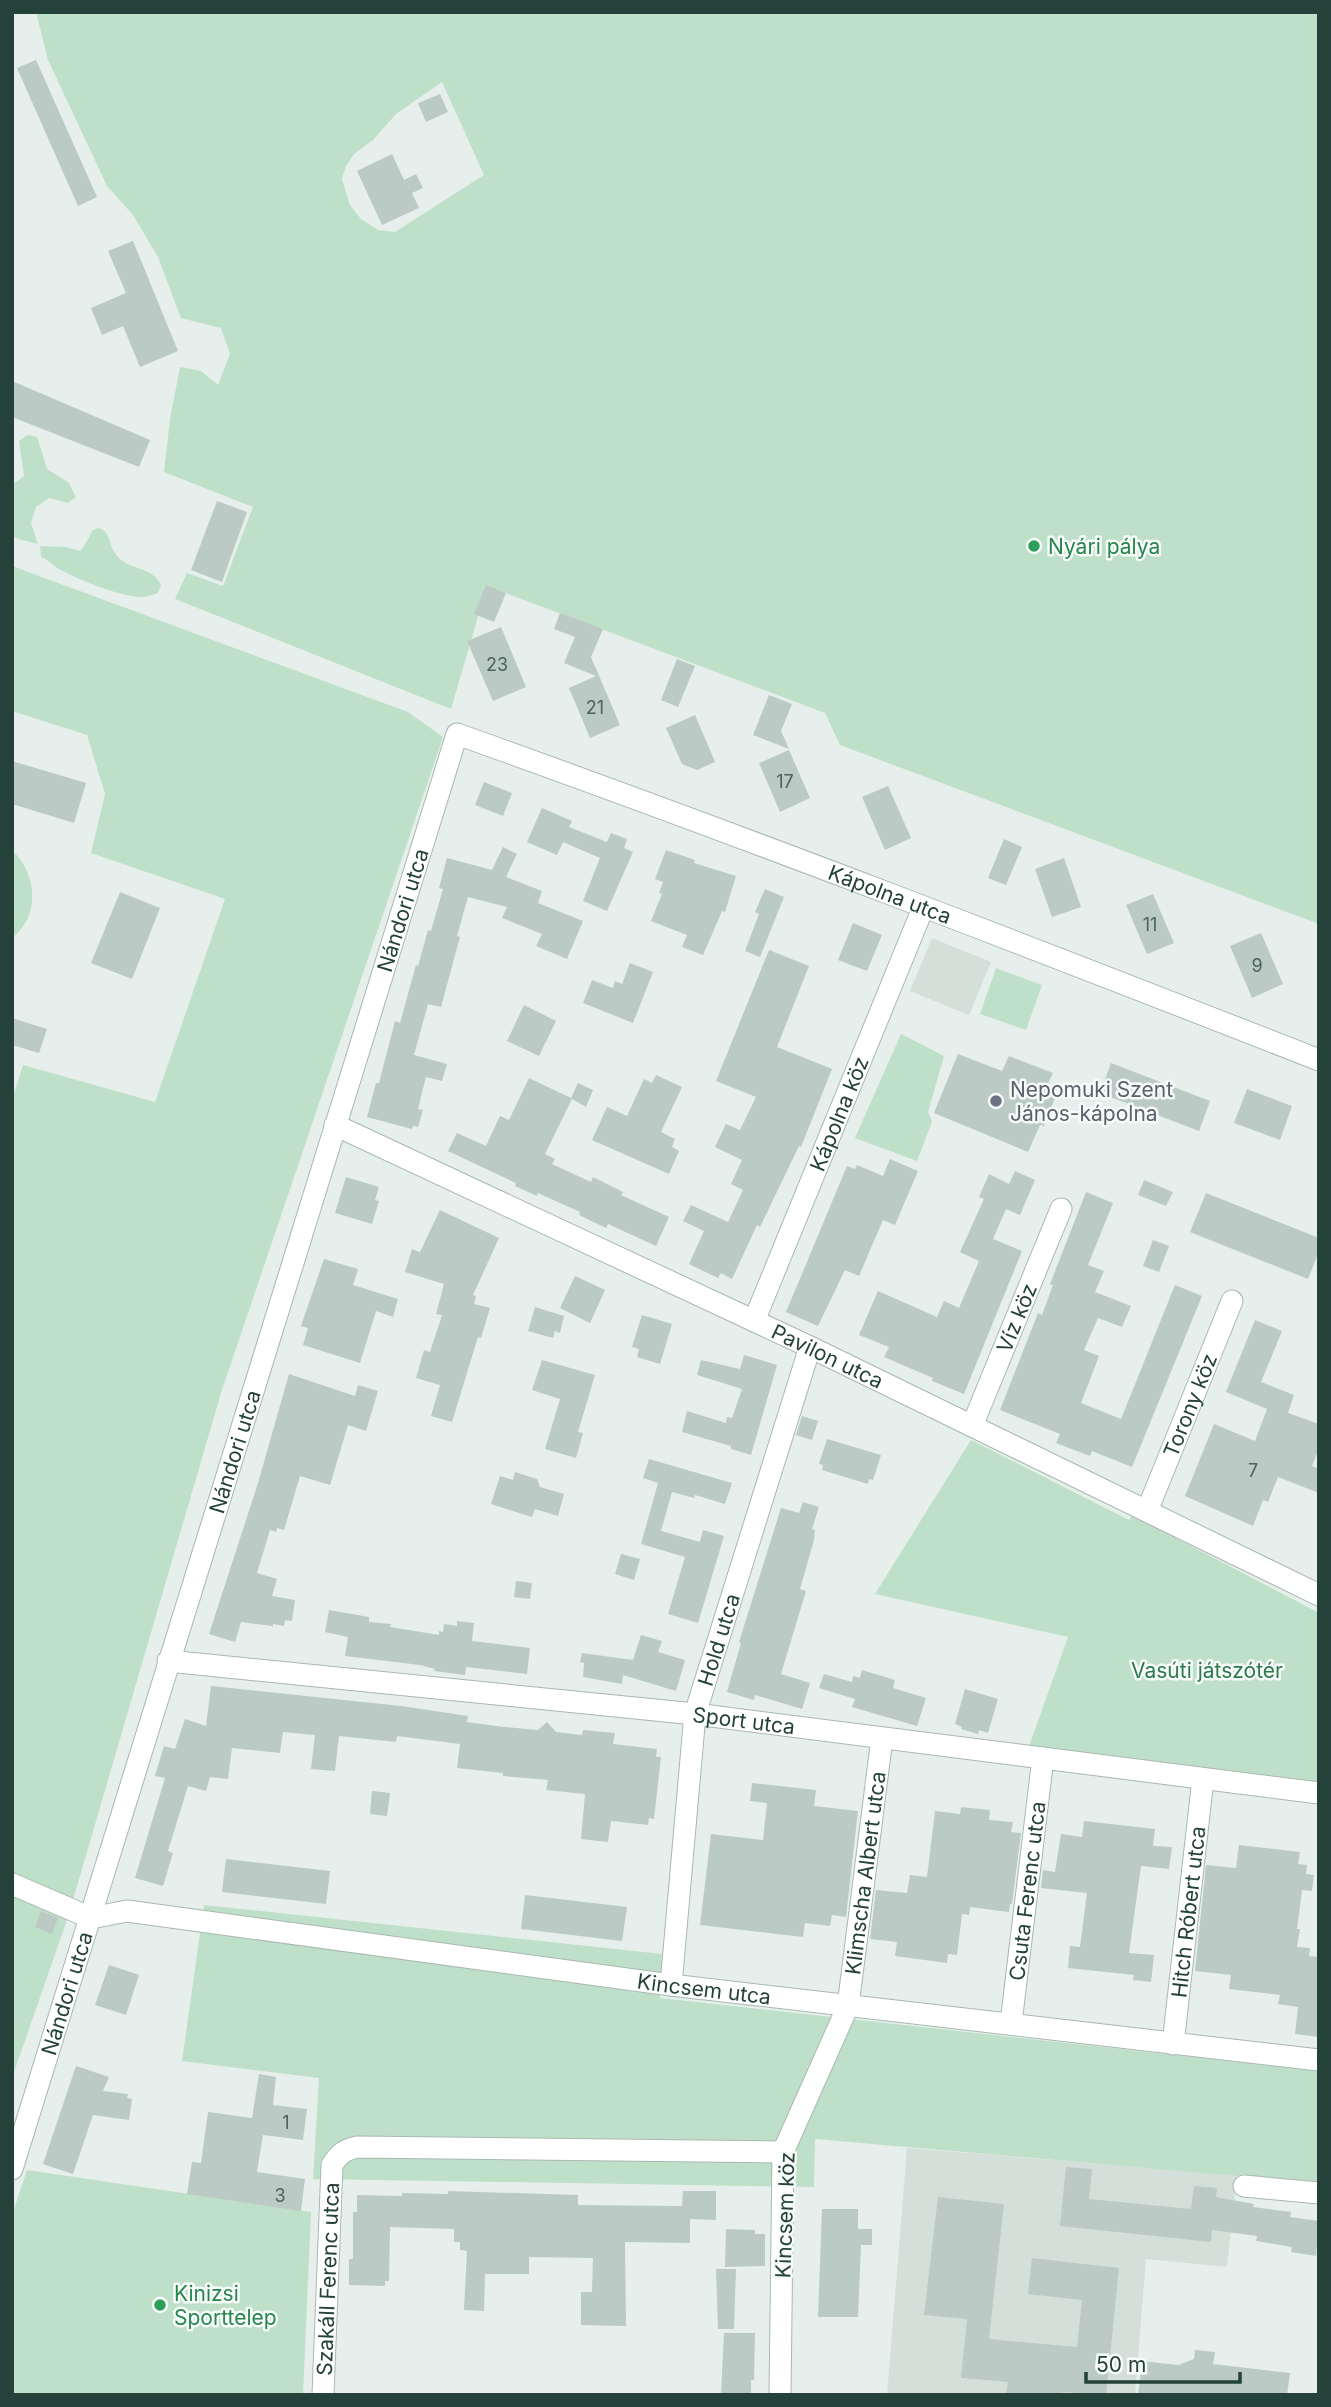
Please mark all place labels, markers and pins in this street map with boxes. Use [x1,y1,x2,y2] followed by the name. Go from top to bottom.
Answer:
[1048,534,1160,559] place label: Nyári pálya
[1026,538,1042,554] marker: Nyári pálya
[1010,1077,1173,1126] place label: Nepomuki Szent János-kápolna
[988,1093,1004,1109] marker: Nepomuki Szent János-kápolna
[174,2281,277,2330] place label: Kinizsi Sporttelep
[152,2297,168,2313] marker: Kinizsi Sporttelep

